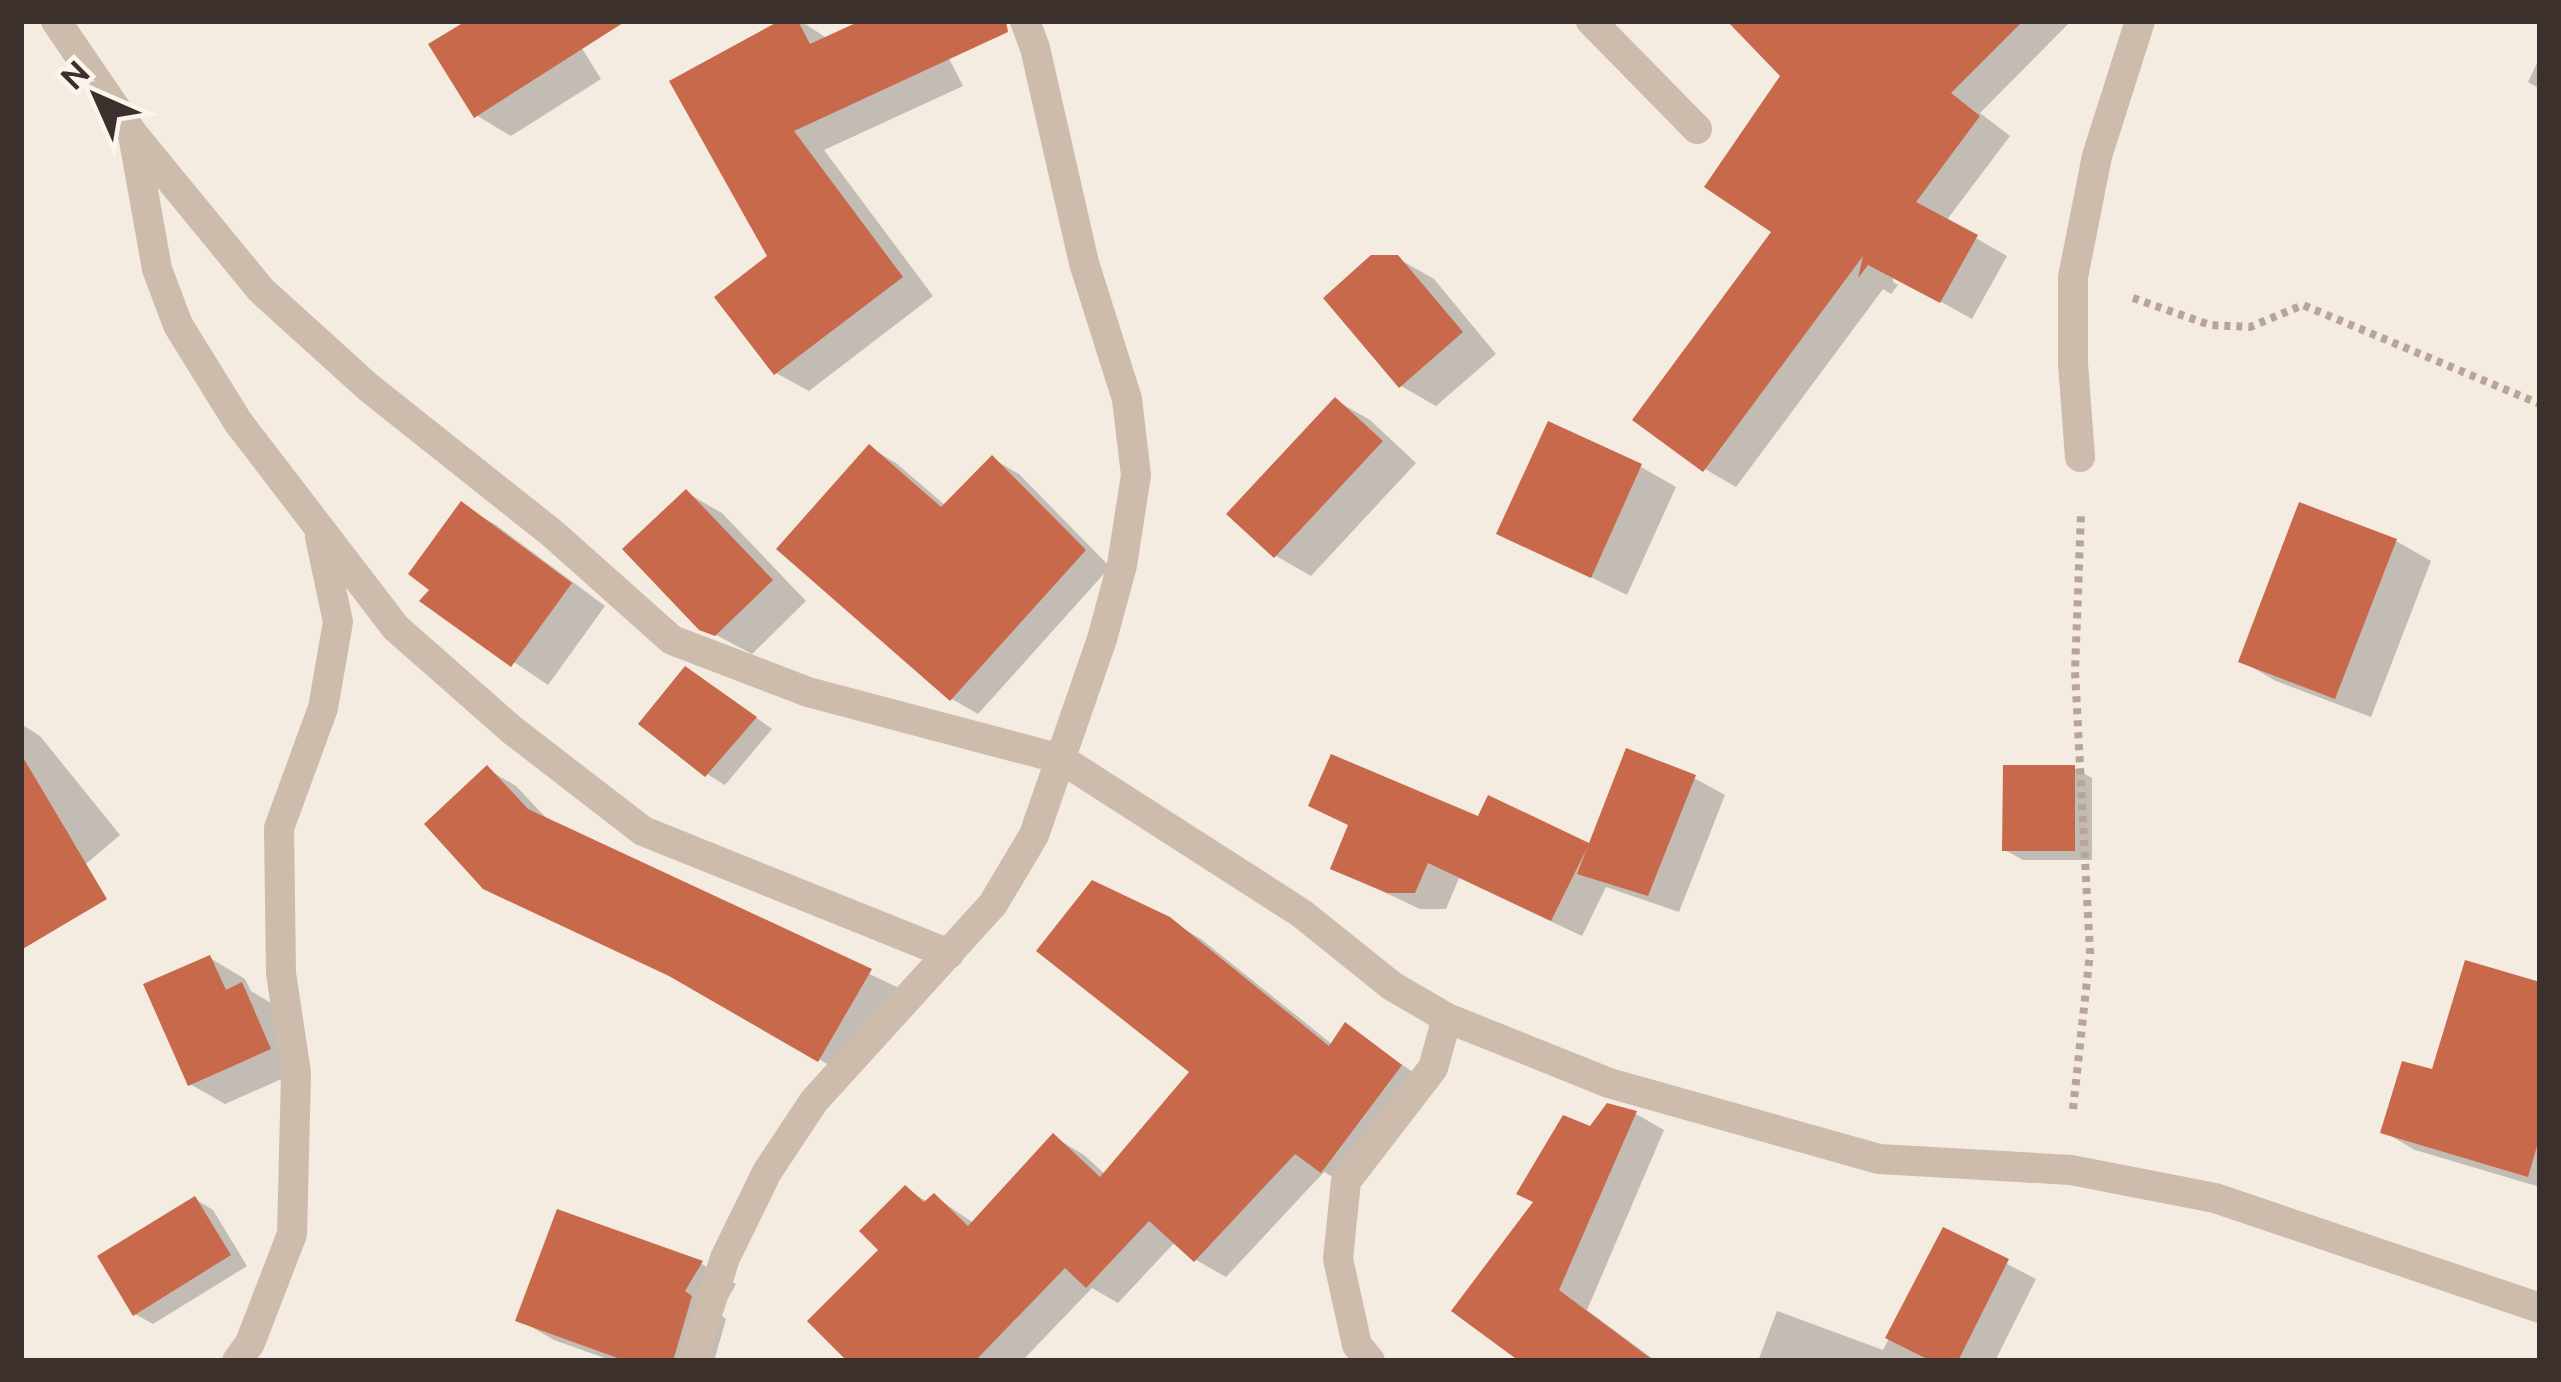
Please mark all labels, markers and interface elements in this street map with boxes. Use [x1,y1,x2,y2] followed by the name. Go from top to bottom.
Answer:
[36,36,156,156] north arrow
[53,53,96,96] text: N

